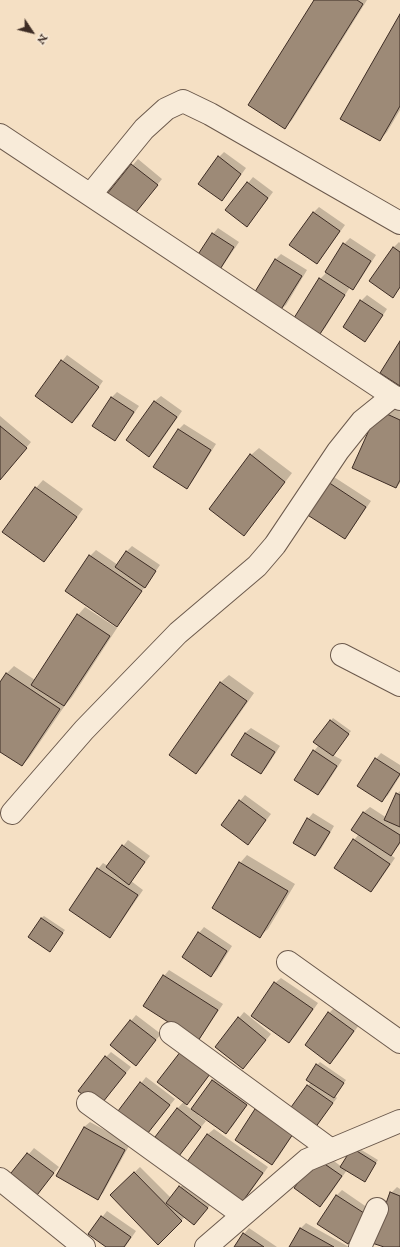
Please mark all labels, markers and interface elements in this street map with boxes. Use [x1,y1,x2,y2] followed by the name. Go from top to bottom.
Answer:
[12,12,52,52] north arrow
[33,31,50,47] text: N

